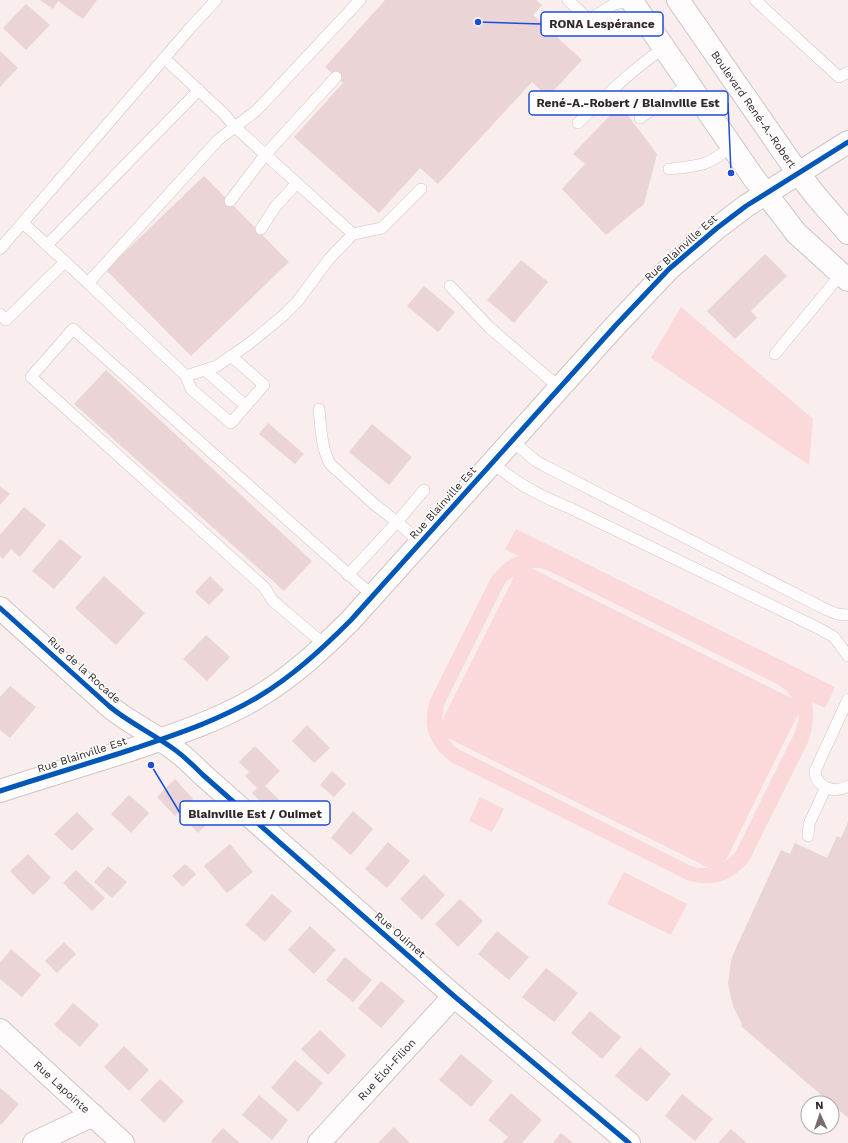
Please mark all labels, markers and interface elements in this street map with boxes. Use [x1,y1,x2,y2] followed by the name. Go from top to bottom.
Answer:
[541,12,663,36] callout: RONA Lespérance
[549,17,655,31] text: RONA Lespérance
[709,48,799,171] street label: Boulevard René-A.-Robert
[529,91,728,115] callout: René-A.-Robert / Blainville Est
[536,96,720,110] text: René-A.-Robert / Blainville Est
[642,212,720,284] street label: Rue Blainville Est
[407,464,479,542] street label: Rue Blainville Est
[45,634,123,706] street label: Rue de la Rocade
[36,734,129,776] street label: Rue Blainville Est
[180,801,330,825] callout: Blainville Est / Ouimet
[188,807,322,821] text: Blainville Est / Ouimet
[372,909,428,961] street label: Rue Ouimet
[355,1036,418,1103] street label: Rue Éloi-Filion
[31,1058,92,1116] street label: Rue Lapointe
[800,1095,840,1135] north arrow
[815,1099,824,1112] text: N

